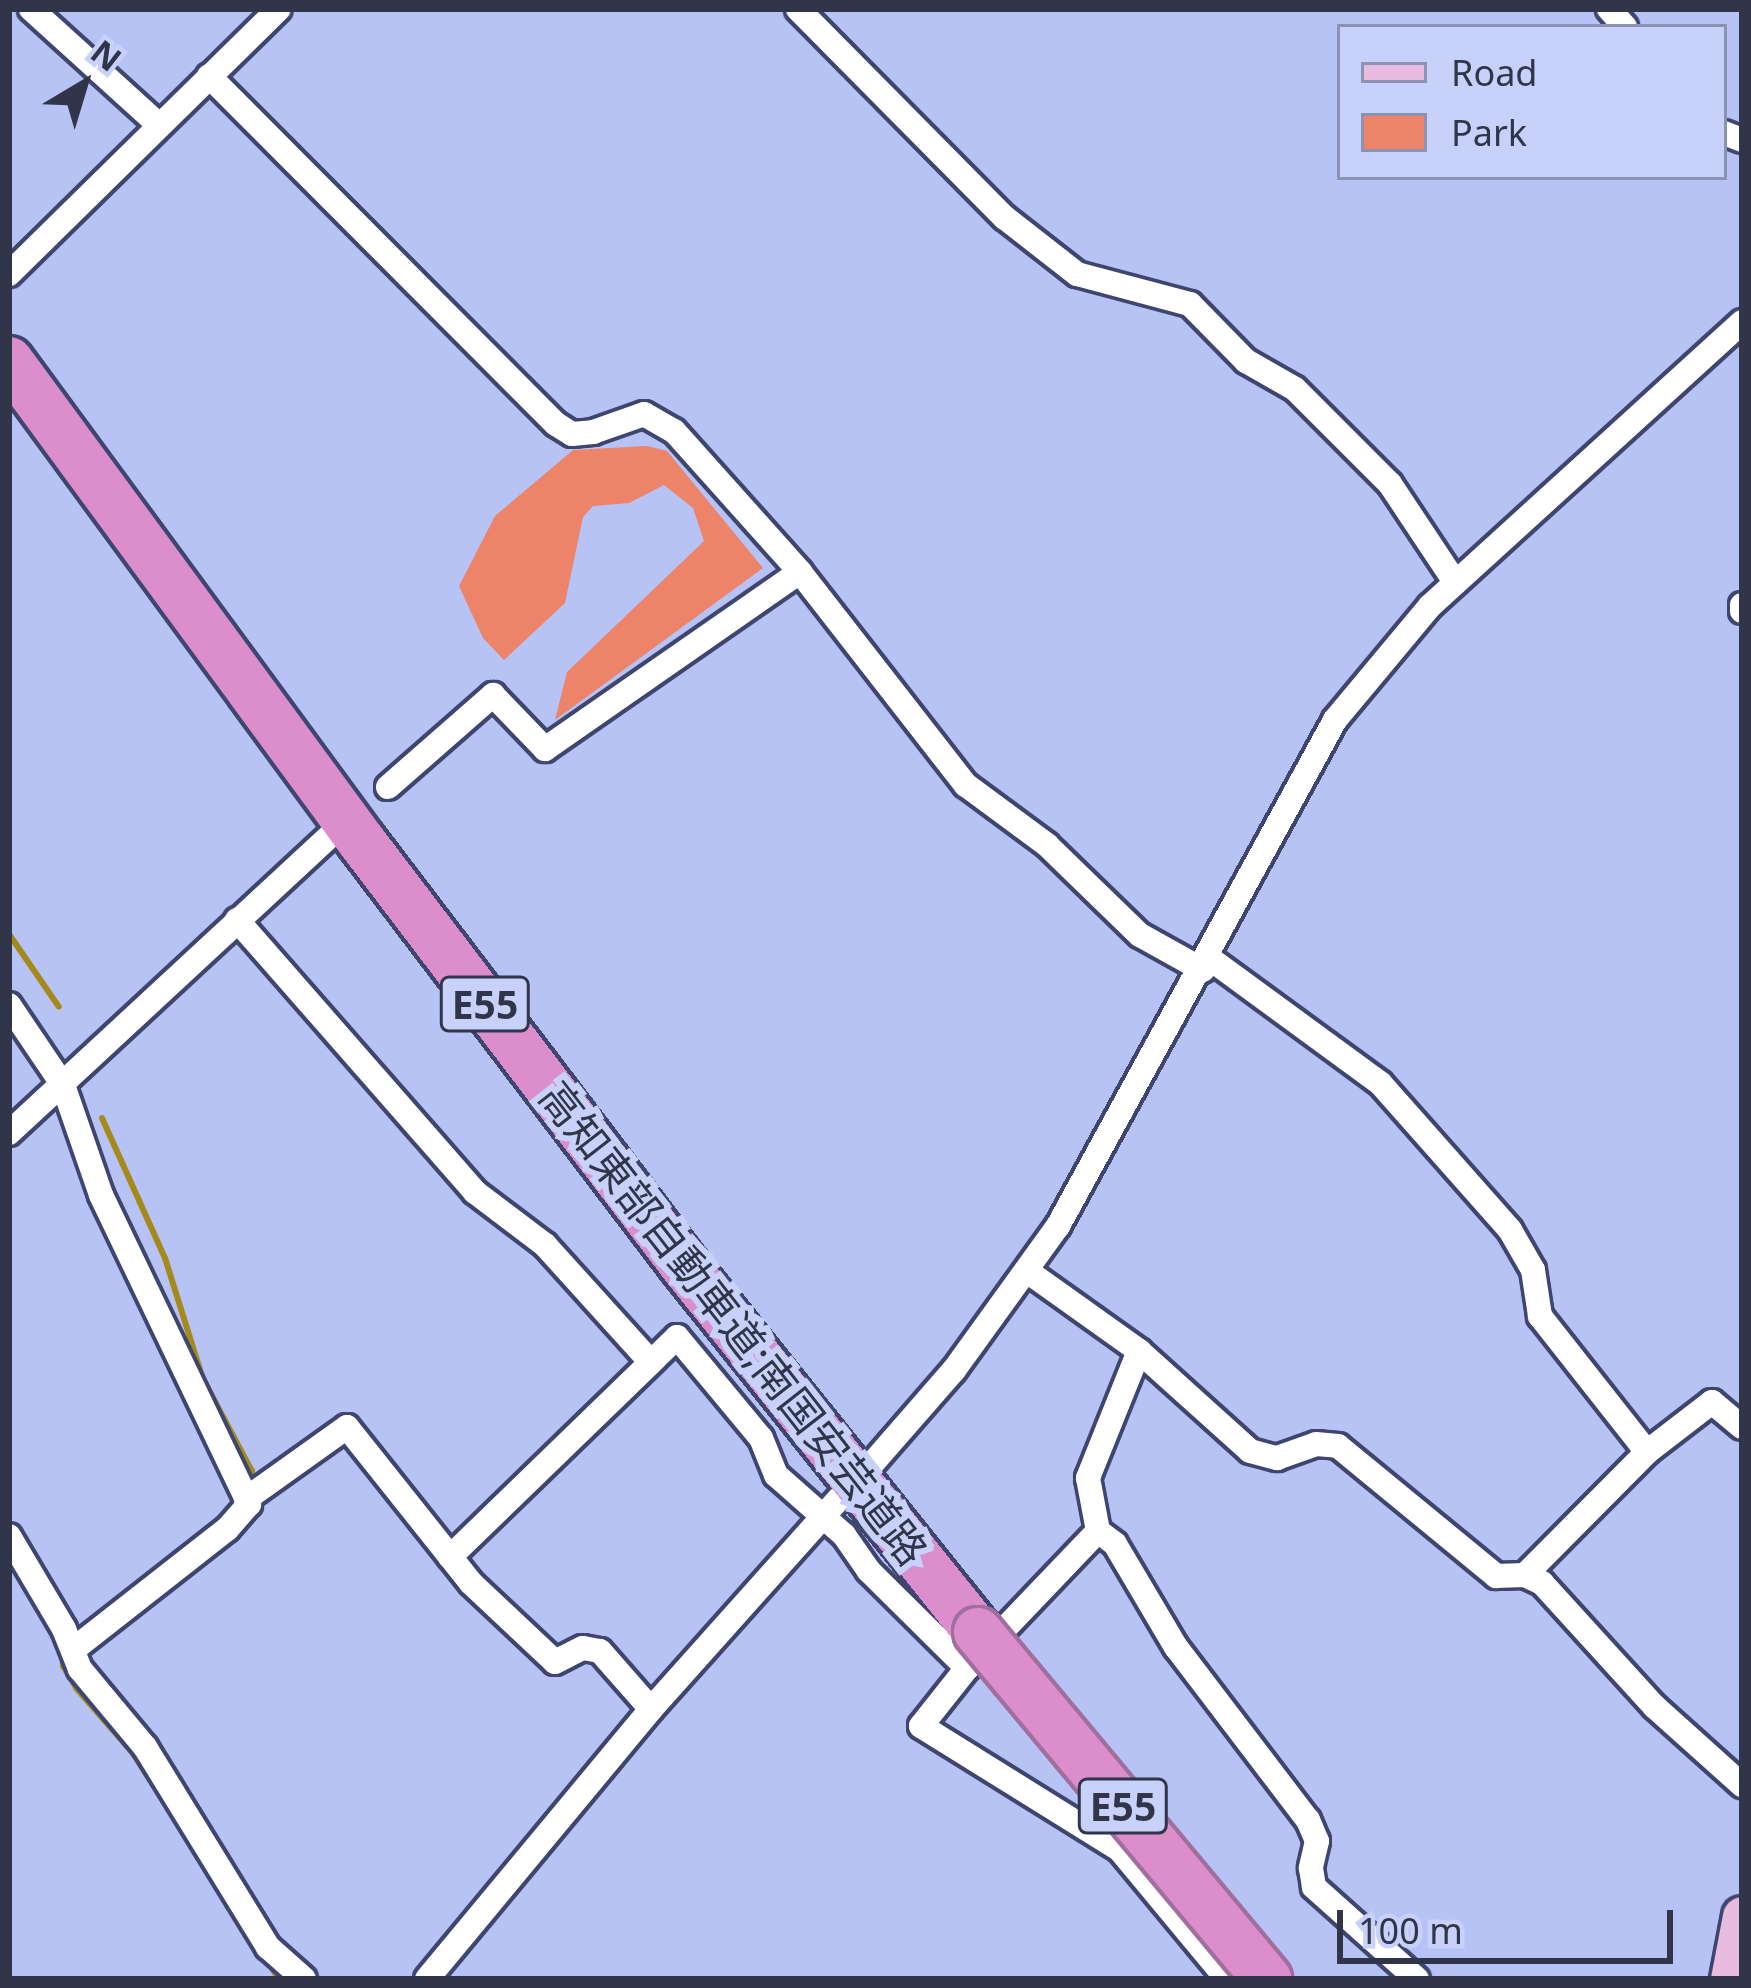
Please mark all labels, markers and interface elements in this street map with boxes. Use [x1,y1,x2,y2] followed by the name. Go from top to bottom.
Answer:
[24,24,144,144] north arrow
[1337,24,1727,180] legend
[82,29,131,81] text: N
[1451,48,1538,97] text: Road
[1451,108,1527,157] text: Park
[437,971,533,1037] road number: E55
[530,1071,938,1575] street label: 高知東部自動車道;南国安芸道路
[1075,1773,1171,1839] road number: E55
[1343,1886,1679,1960] scale bar
[1358,1906,1463,1955] text: 100 m

